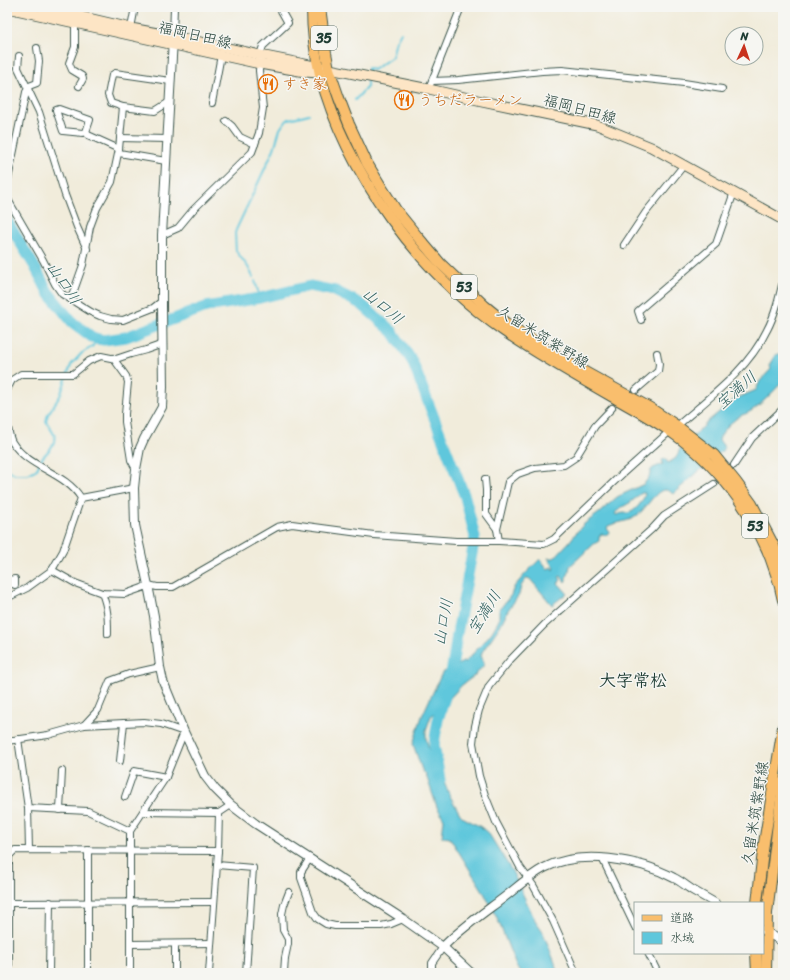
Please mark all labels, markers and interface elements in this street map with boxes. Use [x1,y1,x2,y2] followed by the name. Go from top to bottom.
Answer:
[156,14,234,56] street label: 福岡日田線
[311,26,337,50] road number: 35
[724,26,764,66] north arrow
[739,27,749,46] text: N
[282,71,327,97] place label: すき家
[257,73,279,95] restaurant icon: すき家
[418,87,523,113] place label: うちだラーメン
[540,87,620,131] street label: 福岡日田線
[393,89,415,111] restaurant icon: うちだラーメン
[39,255,89,311] water label: 山口川
[451,275,477,299] road number: 53
[355,279,411,333] water label: 山口川
[492,298,594,376] street label: 久留米筑紫野線
[708,363,764,417] water label: 宝満川
[742,514,768,538] road number: 53
[459,584,509,640] water label: 宝満川
[425,596,461,648] water label: 山口川
[599,665,667,695] district label: 大字常松
[734,759,776,867] street label: 久留米筑紫野線
[634,902,764,954] legend
[670,907,694,929] text: 道路
[670,927,694,949] text: 水域

